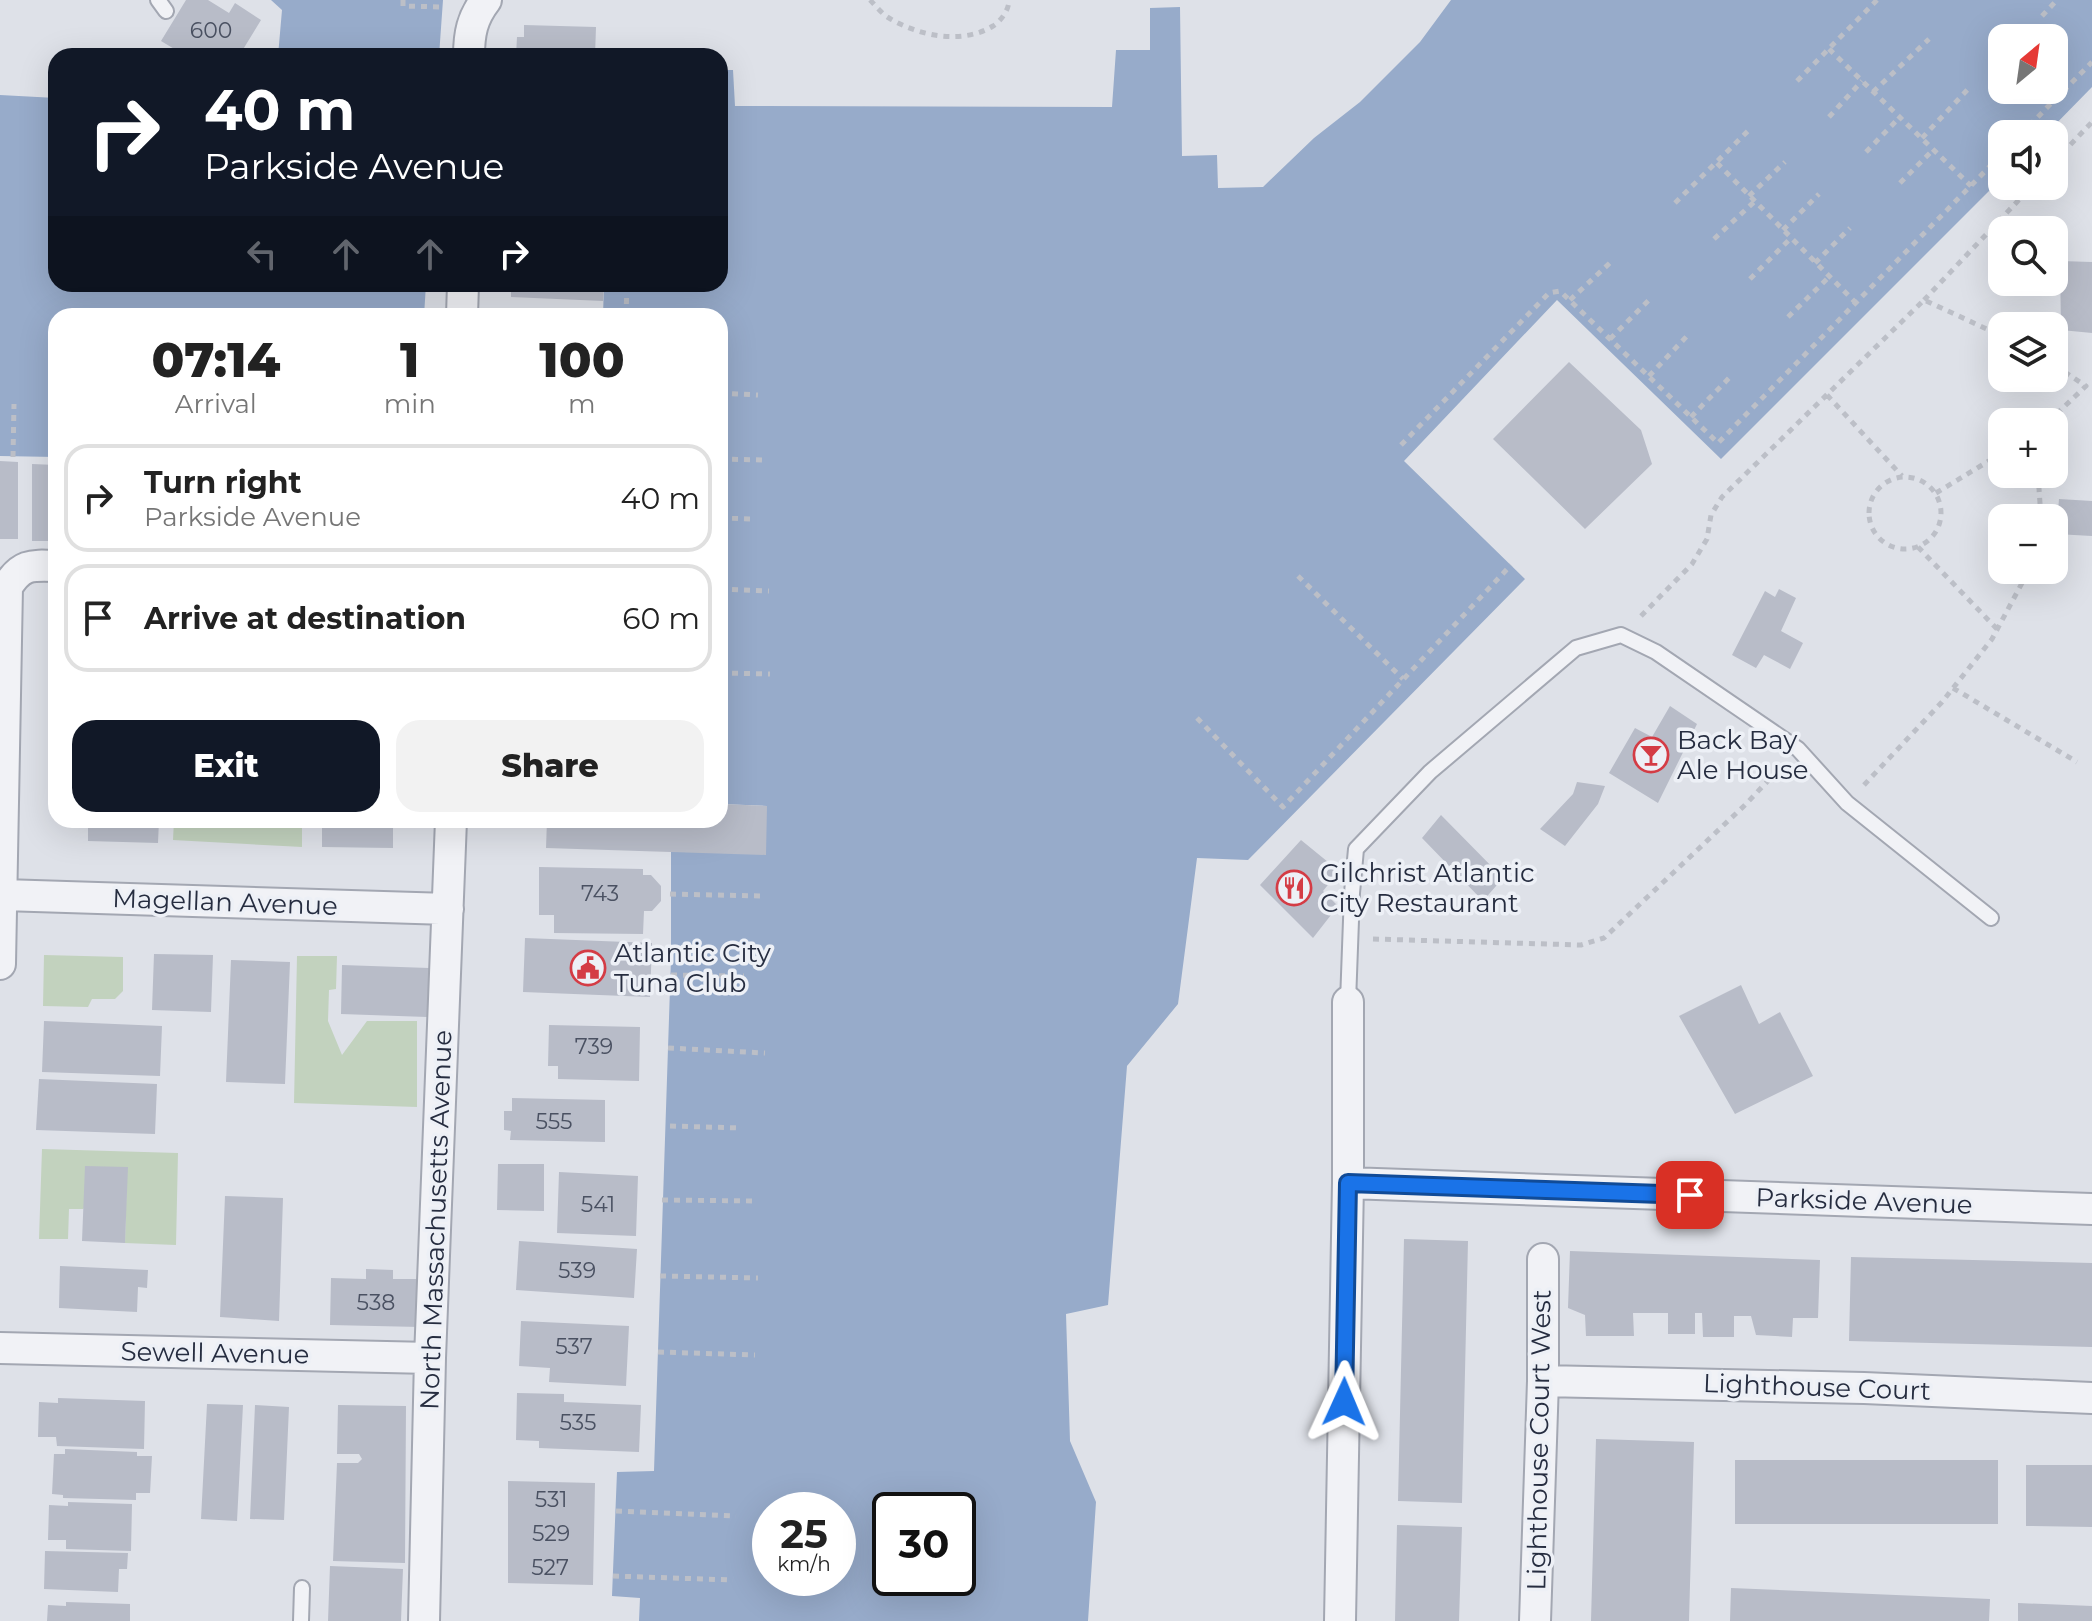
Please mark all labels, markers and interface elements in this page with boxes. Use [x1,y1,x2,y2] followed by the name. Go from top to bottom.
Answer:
[190,17,232,44] house number: 600
[1988,24,2068,104] north arrow
[1988,24,2068,584] map controls
[204,76,355,144] text: 40 m
[72,80,176,184] icon: right
[1988,120,2068,200] button: sound
[204,144,504,188] text: Parkside Avenue
[1988,216,2068,296] button: search
[240,232,284,276] icon: left
[324,232,368,276] icon: ahead
[408,232,452,276] icon: ahead
[492,232,536,276] icon: right
[1988,312,2068,392] button: layers
[151,331,280,389] text: 07:14
[400,331,420,389] text: 1
[539,331,625,389] text: 100
[175,388,257,420] text: Arrival
[384,388,436,420] text: min
[568,388,596,420] text: m
[1988,408,2068,488] button: +
[144,464,301,501] text: Turn right
[76,476,120,520] icon: right
[621,480,700,517] text: 40 m
[144,501,361,533] text: Parkside Avenue
[1988,504,2068,584] button: −
[76,596,120,640] icon: arrive
[144,600,466,637] text: Arrive at destination
[622,600,700,637] text: 60 m
[72,720,380,812] button: Exit
[396,720,704,812] button: Share
[1677,724,1808,786] place label: Back Bay Ale House
[1632,736,1670,774] bar icon: Back Bay Ale House
[1320,857,1535,919] place label: Gilchrist Atlantic City Restaurant
[1275,869,1313,907] restaurant icon: Gilchrist Atlantic City Restaurant
[581,880,619,907] house number: 743
[112,882,338,922] street label: Magellan Avenue
[614,937,772,999] place label: Atlantic City Tuna Club
[569,949,607,987] public building icon: Atlantic City Tuna Club
[413,1029,459,1411] street label: North Massachusetts Avenue
[575,1033,613,1060] house number: 739
[535,1108,573,1135] house number: 555
[1656,1161,1724,1229] pin
[1668,1173,1712,1217] icon: arrive
[1755,1181,1973,1221] street label: Parkside Avenue
[581,1191,615,1218] house number: 541
[558,1257,596,1284] house number: 539
[357,1289,395,1316] house number: 538
[1520,1289,1558,1591] street label: Lighthouse Court West
[555,1333,593,1360] house number: 537
[120,1335,310,1371] street label: Sewell Avenue
[1302,1360,1386,1444] position arrow
[1703,1367,1931,1407] street label: Lighthouse Court
[560,1409,596,1436] house number: 535
[535,1486,567,1513] house number: 531
[872,1492,976,1596] speed limit sign: 30
[780,1509,828,1558] text: 25
[532,1520,570,1547] house number: 529
[777,1552,831,1576] text: km/h
[531,1554,569,1581] house number: 527

